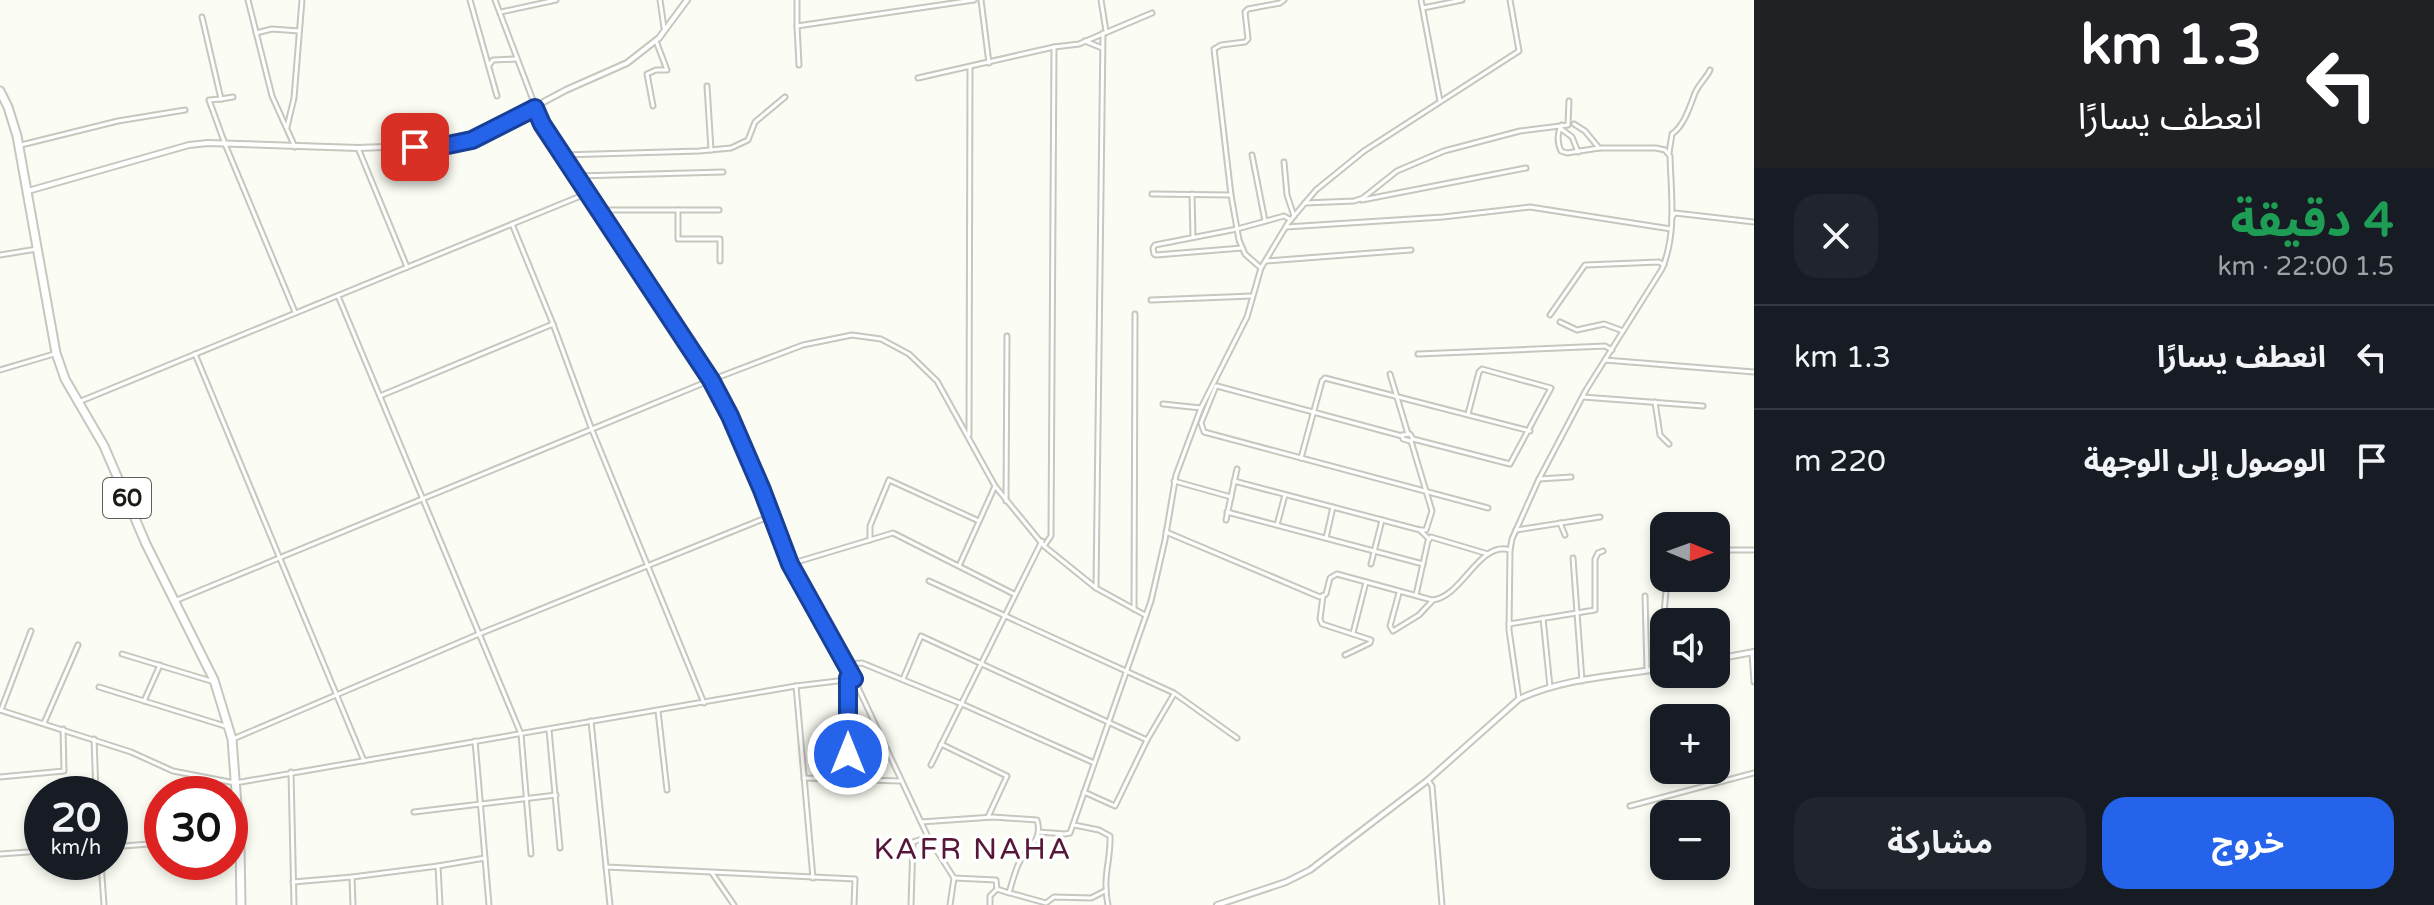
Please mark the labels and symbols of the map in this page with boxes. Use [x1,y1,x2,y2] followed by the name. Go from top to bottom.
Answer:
[381,113,449,181] pin
[103,478,151,518] road number: 60
[1650,512,1730,592] north arrow
[806,712,890,796] position arrow
[144,776,248,880] speed limit sign: 30
[874,831,1072,868] district label: KAFR NAHA

